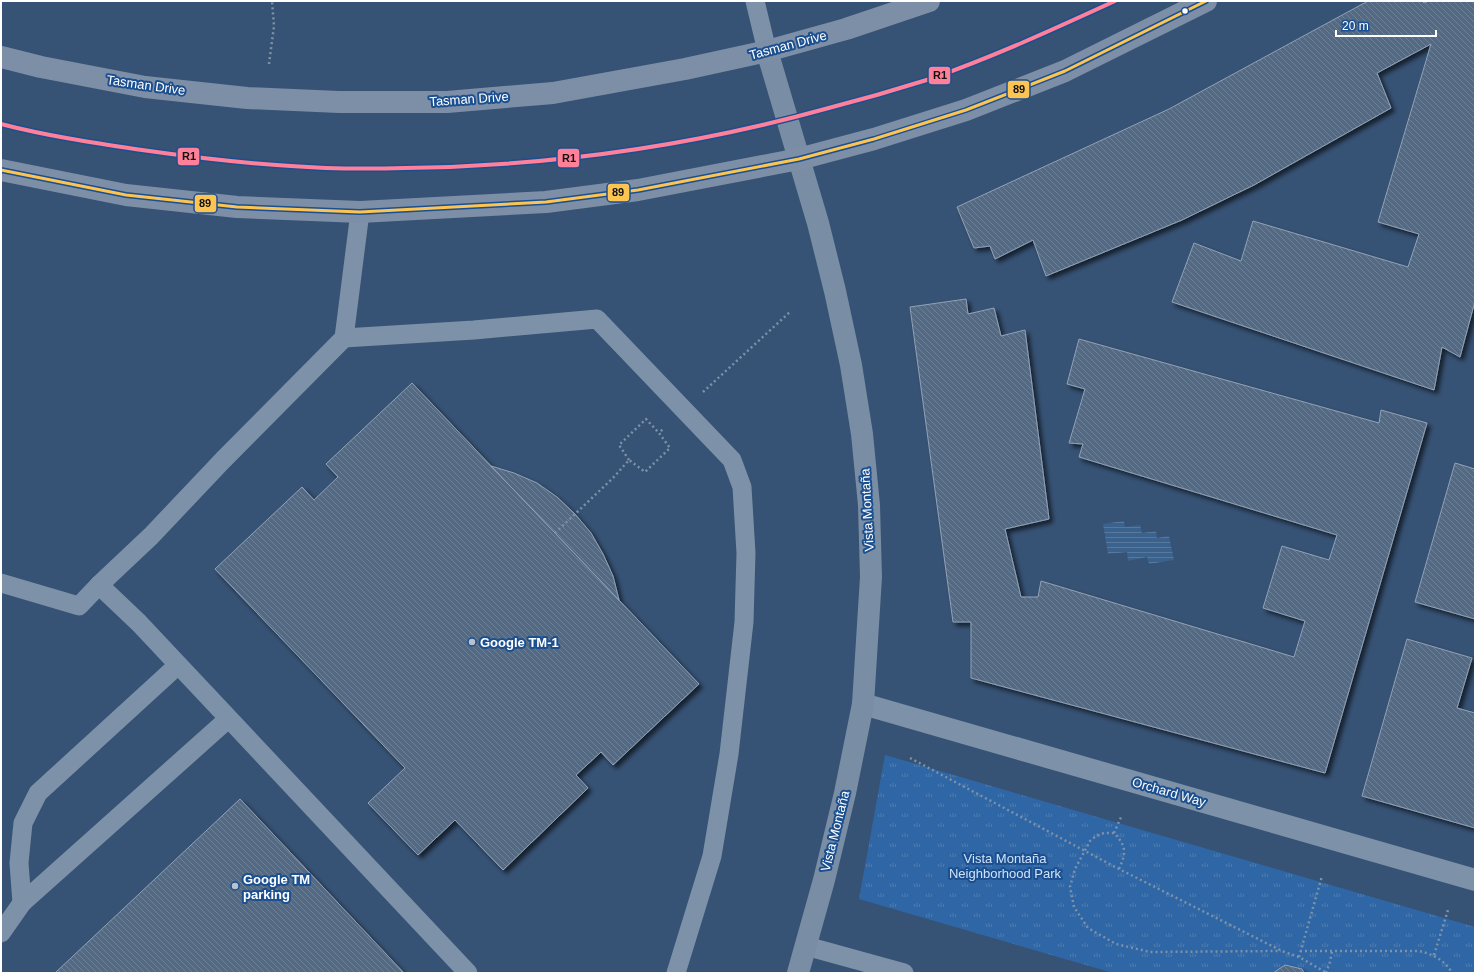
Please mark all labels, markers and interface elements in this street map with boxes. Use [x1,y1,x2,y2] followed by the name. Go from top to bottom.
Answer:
[1180,6,1190,16] unlabelled marker
[1336,12,1436,38] scale bar
[1342,19,1369,33] text: 20 m
[748,27,828,63] street label: Tasman Drive
[928,66,951,85] line badge: R1
[933,69,947,81] text: R1
[106,72,186,98] street label: Tasman Drive
[1007,80,1030,99] line badge: 89
[1013,83,1025,95] text: 89
[429,89,509,109] street label: Tasman Drive
[177,147,200,166] line badge: R1
[557,148,580,168] line badge: R1
[182,150,196,162] text: R1
[562,152,576,164] text: R1
[607,183,630,202] line badge: 89
[612,186,624,198] text: 89
[194,194,217,213] line badge: 89
[199,197,211,209] text: 89
[857,467,877,552] street label: Vista Montaña
[480,635,559,650] place label: Google TM-1
[467,637,477,647] marker: Google TM-1
[1130,774,1208,810] street label: Orchard Way
[818,788,852,873] street label: Vista Montaña
[949,851,1062,881] park label: Vista Montaña Neighborhood Park
[243,872,310,902] place label: Google TM parking
[230,881,240,891] marker: Google TM parking

